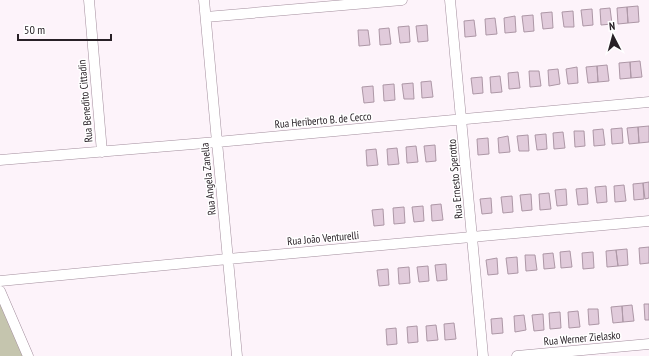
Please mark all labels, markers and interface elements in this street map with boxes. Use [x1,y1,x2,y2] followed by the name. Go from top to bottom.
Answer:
[18,16,111,42] scale bar
[593,16,633,56] north arrow
[608,19,616,33] text: N
[24,22,45,37] text: 50 m
[74,59,96,143] street label: Rua Benedito Cittadin
[274,109,372,131] street label: Rua Heriberto B. de Cecco
[445,138,465,220] street label: Rua Ernesto Sperotto
[197,142,219,216] street label: Rua Angela Zanella
[286,228,360,248] street label: Rua João Venturelli
[543,328,621,348] street label: Rua Werner Zielasko

